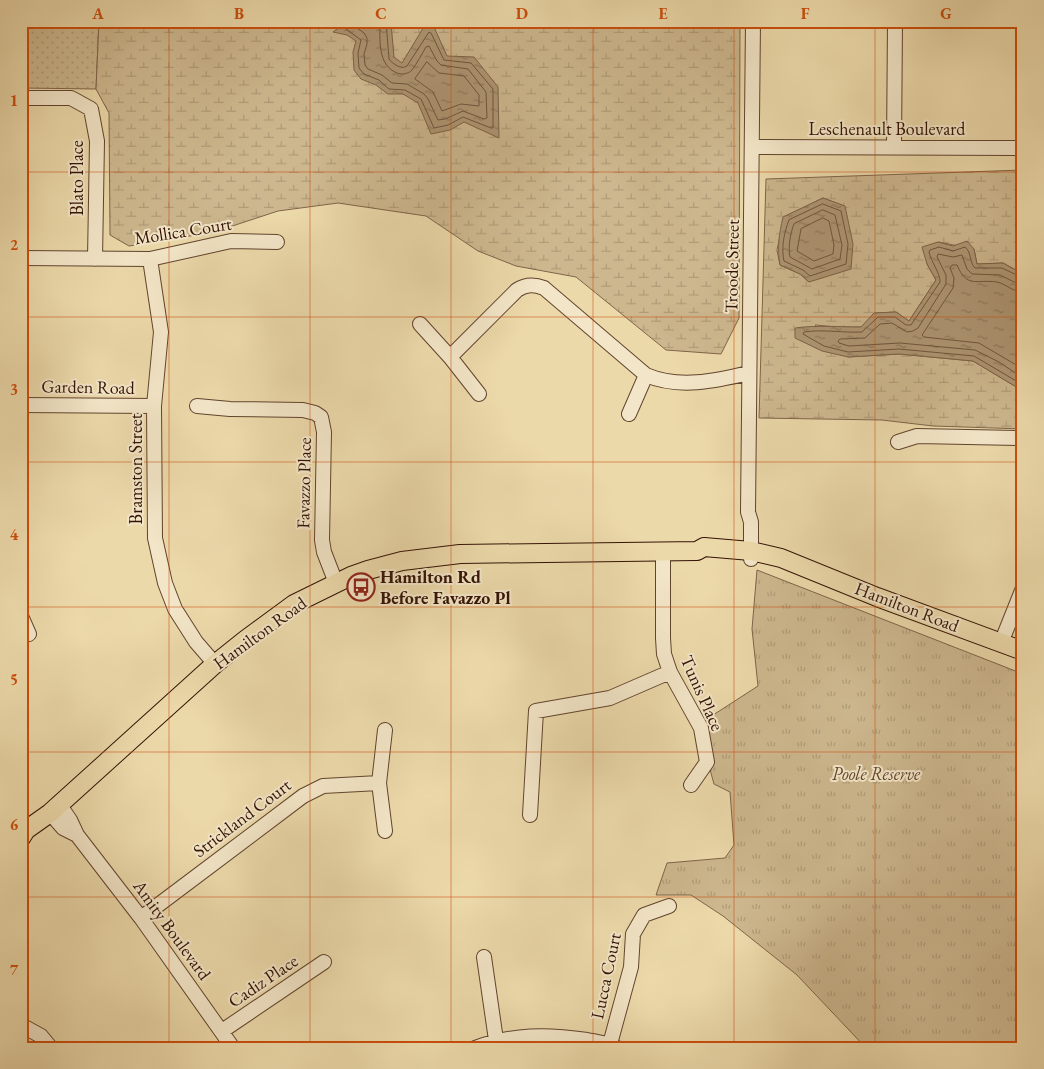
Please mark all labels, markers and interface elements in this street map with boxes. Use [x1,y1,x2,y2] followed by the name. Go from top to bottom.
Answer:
[91,3,104,24] text: A
[234,3,244,24] text: B
[375,3,387,24] text: C
[516,3,528,24] text: D
[658,3,668,24] text: E
[801,3,810,24] text: F
[940,3,952,24] text: G
[10,90,18,111] text: 1
[809,117,966,140] street label: Leschenault Boulevard
[65,140,88,216] street label: Blato Place
[133,211,234,250] street label: Mollica Court
[719,219,744,313] street label: Troode Street
[10,234,19,255] text: 2
[41,374,136,399] street label: Garden Road
[10,379,18,400] text: 3
[124,413,147,524] street label: Bramston Street
[291,437,316,529] street label: Favazzo Place
[10,524,19,545] text: 4
[380,565,511,609] place label: Hamilton Rd Before Favazzo Pl
[346,572,376,602] bus stop icon: Hamilton Rd Before Favazzo Pl
[852,576,963,637] street label: Hamilton Road
[209,590,312,674] street label: Hamilton Road
[676,651,729,734] street label: Tunis Place
[10,669,18,690] text: 5
[832,762,921,785] park label: Poole Reserve
[188,773,296,862] street label: Strickland Court
[10,814,19,835] text: 6
[128,874,217,985] street label: Amity Boulevard
[585,930,626,1021] street label: Lucca Court
[223,949,302,1012] street label: Cadiz Place
[10,959,19,980] text: 7

